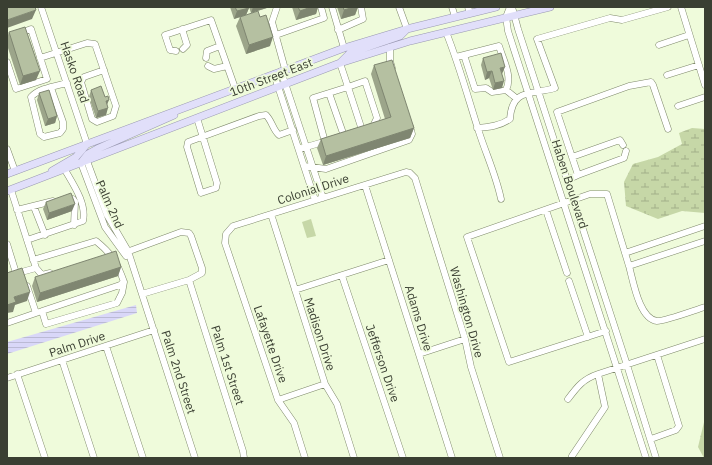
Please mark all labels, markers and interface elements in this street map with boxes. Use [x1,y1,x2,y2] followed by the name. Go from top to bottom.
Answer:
[57,39,93,105] street label: Hasko Road
[228,54,314,100] street label: 10th Street East
[549,138,591,230] street label: Haben Boulevard
[275,170,351,208] street label: Colonial Drive
[93,178,127,230] street label: Palm 2nd
[447,265,487,360] street label: Washington Drive
[402,283,436,353] street label: Adams Drive
[301,295,339,373] street label: Madison Drive
[251,303,291,385] street label: Lafayette Drive
[363,322,403,404] street label: Jefferson Drive
[208,323,248,407] street label: Palm 1st Street
[47,328,107,360] street label: Palm Drive
[158,328,200,416] street label: Palm 2nd Street

